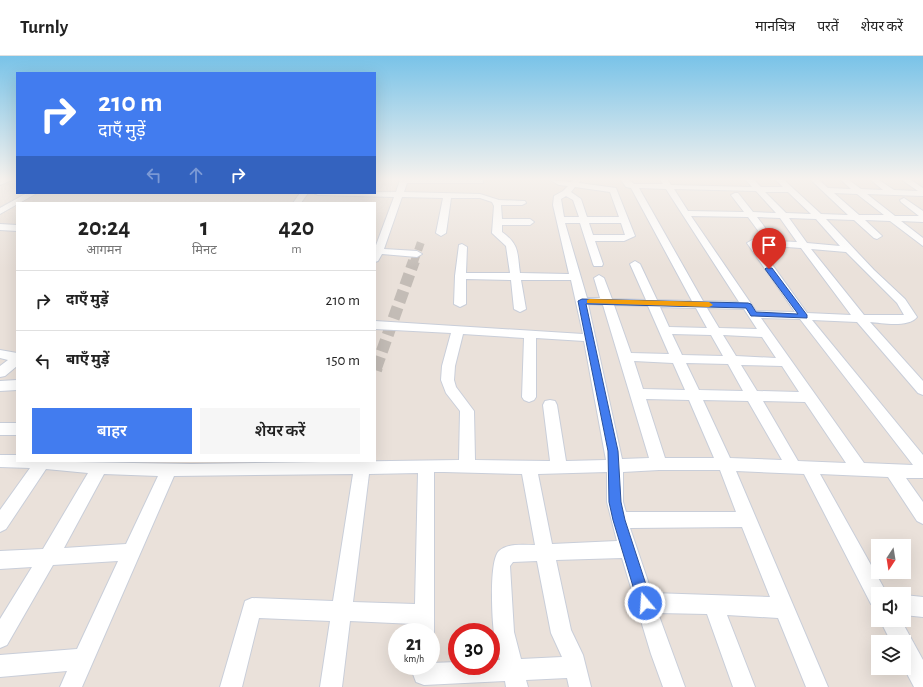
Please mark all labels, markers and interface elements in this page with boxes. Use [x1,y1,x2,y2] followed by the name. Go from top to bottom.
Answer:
[20,18,68,37] text: Turnly
[755,20,795,34] text: मानचित्र
[817,20,839,34] text: परतें
[861,20,903,34] text: शेयर करें
[32,88,84,140] icon: right
[98,89,163,117] text: 210 m
[98,122,146,140] text: दाएँ मुड़ें
[143,164,165,186] icon: left
[185,164,207,186] icon: ahead
[227,164,249,186] icon: right
[78,216,130,240] text: 20:24
[200,216,209,240] text: 1
[278,216,314,240] text: 420
[752,228,786,269] pin
[758,234,780,256] icon: arrive
[291,243,302,256] text: m
[86,244,122,257] text: आगमन
[192,244,217,257] text: मिनट
[32,290,54,312] icon: right
[66,292,109,307] text: दाएँ मुड़ें
[326,293,360,308] text: 210 m
[32,350,54,372] icon: left
[66,352,109,367] text: बाएँ मुड़ें
[326,353,360,368] text: 150 m
[32,408,192,454] button: बाहर
[200,408,360,454] button: शेयर करें
[871,539,911,579] north arrow
[871,539,911,675] map controls
[624,582,666,624] position arrow
[871,587,911,627] button: sound
[448,623,500,675] speed limit sign: 30
[406,634,422,654] text: 21
[871,635,911,675] button: layers
[404,654,424,664] text: km/h

